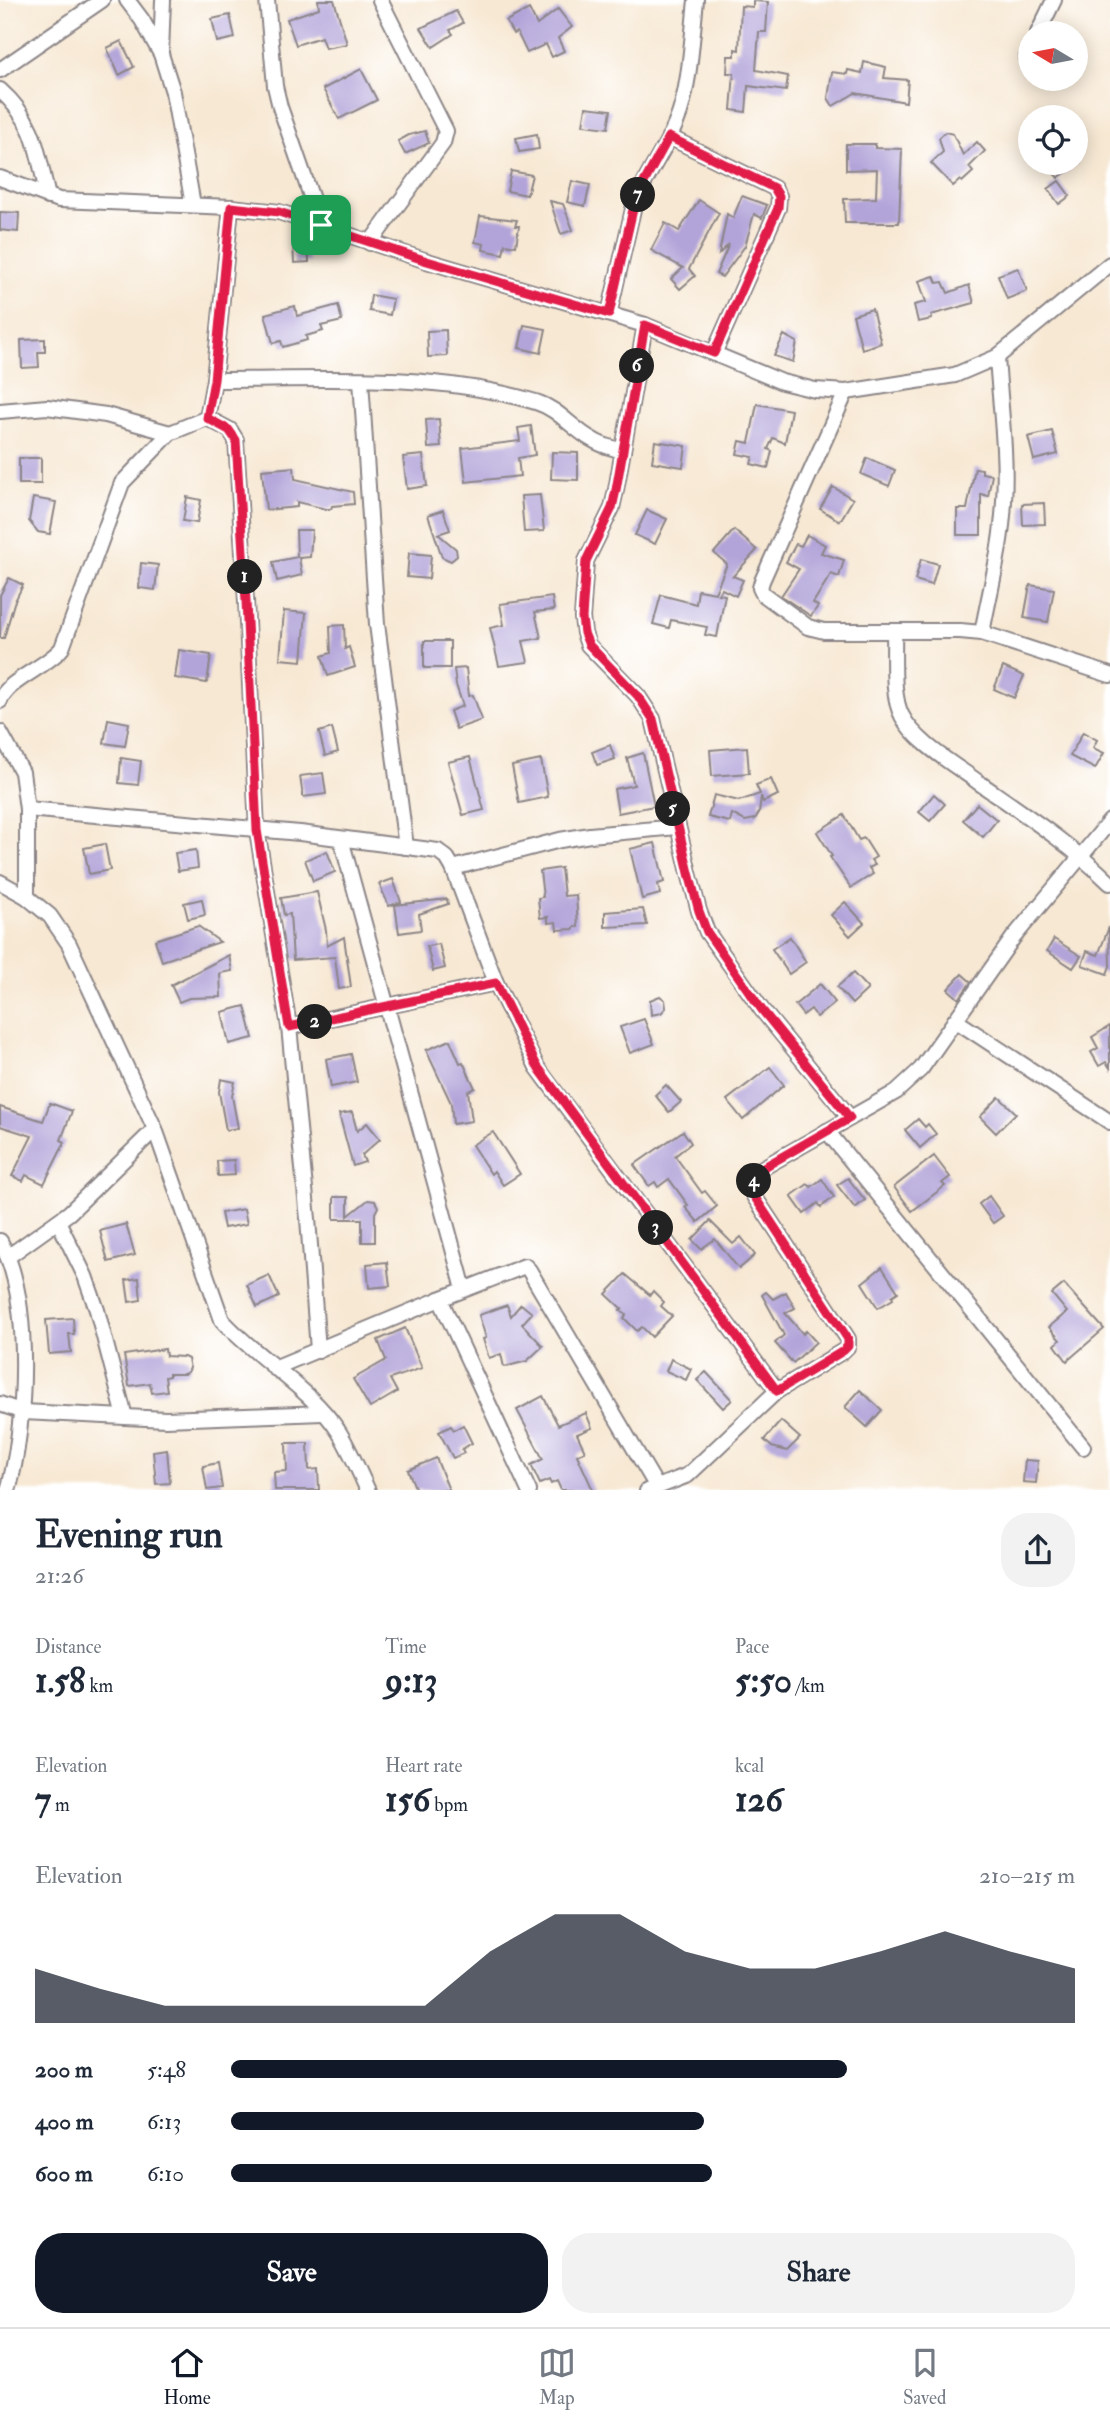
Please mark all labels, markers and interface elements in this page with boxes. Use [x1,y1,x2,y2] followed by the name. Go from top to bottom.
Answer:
[1018,21,1088,91] north arrow
[1018,21,1088,175] map controls
[1018,105,1088,175] button: locate
[620,178,656,212] pin: 7
[633,182,642,206] text: 7
[291,195,351,255] pin
[302,206,340,244] icon: arrive
[620,348,654,384] pin: 6
[632,353,641,377] text: 6
[228,560,262,594] pin: 1
[241,564,248,588] text: 1
[656,792,690,826] pin: 5
[668,796,677,820] text: 5
[298,1004,332,1040] pin: 2
[310,1009,319,1033] text: 2
[736,1164,772,1198] pin: 4
[748,1168,759,1192] text: 4
[638,1210,674,1246] pin: 3
[652,1215,659,1239] text: 3
[35,1511,223,1559] text: Evening run
[1001,1513,1075,1587] button: share
[35,1561,84,1590] text: 21:26
[35,1635,101,1659] text: Distance
[385,1635,427,1659] text: Time
[735,1635,769,1659] text: Pace
[35,1659,86,1703] text: 1.58
[385,1659,438,1703] text: 9:13
[735,1659,792,1703] text: 5:50
[86,1674,113,1698] text: km
[792,1674,825,1698] text: /km
[35,1754,107,1778] text: Elevation
[385,1754,462,1778] text: Heart rate
[735,1754,764,1778] text: kcal
[35,1778,51,1822] text: 7
[385,1778,430,1822] text: 156
[735,1778,783,1822] text: 126
[51,1793,70,1817] text: m
[430,1793,468,1817] text: bpm
[35,1861,123,1890] text: Elevation
[979,1861,1075,1890] text: 210–215 m
[35,2055,93,2084] text: 200 m
[147,2055,186,2084] text: 5:48
[35,2107,94,2136] text: 400 m
[147,2107,181,2136] text: 6:13
[35,2159,93,2188] text: 600 m
[147,2159,184,2188] text: 6:10
[35,2233,548,2313] button: Save
[562,2233,1075,2313] button: Share
[164,2344,211,2410] tab: Home
[538,2344,576,2410] tab: Map
[903,2344,946,2410] tab: Saved

